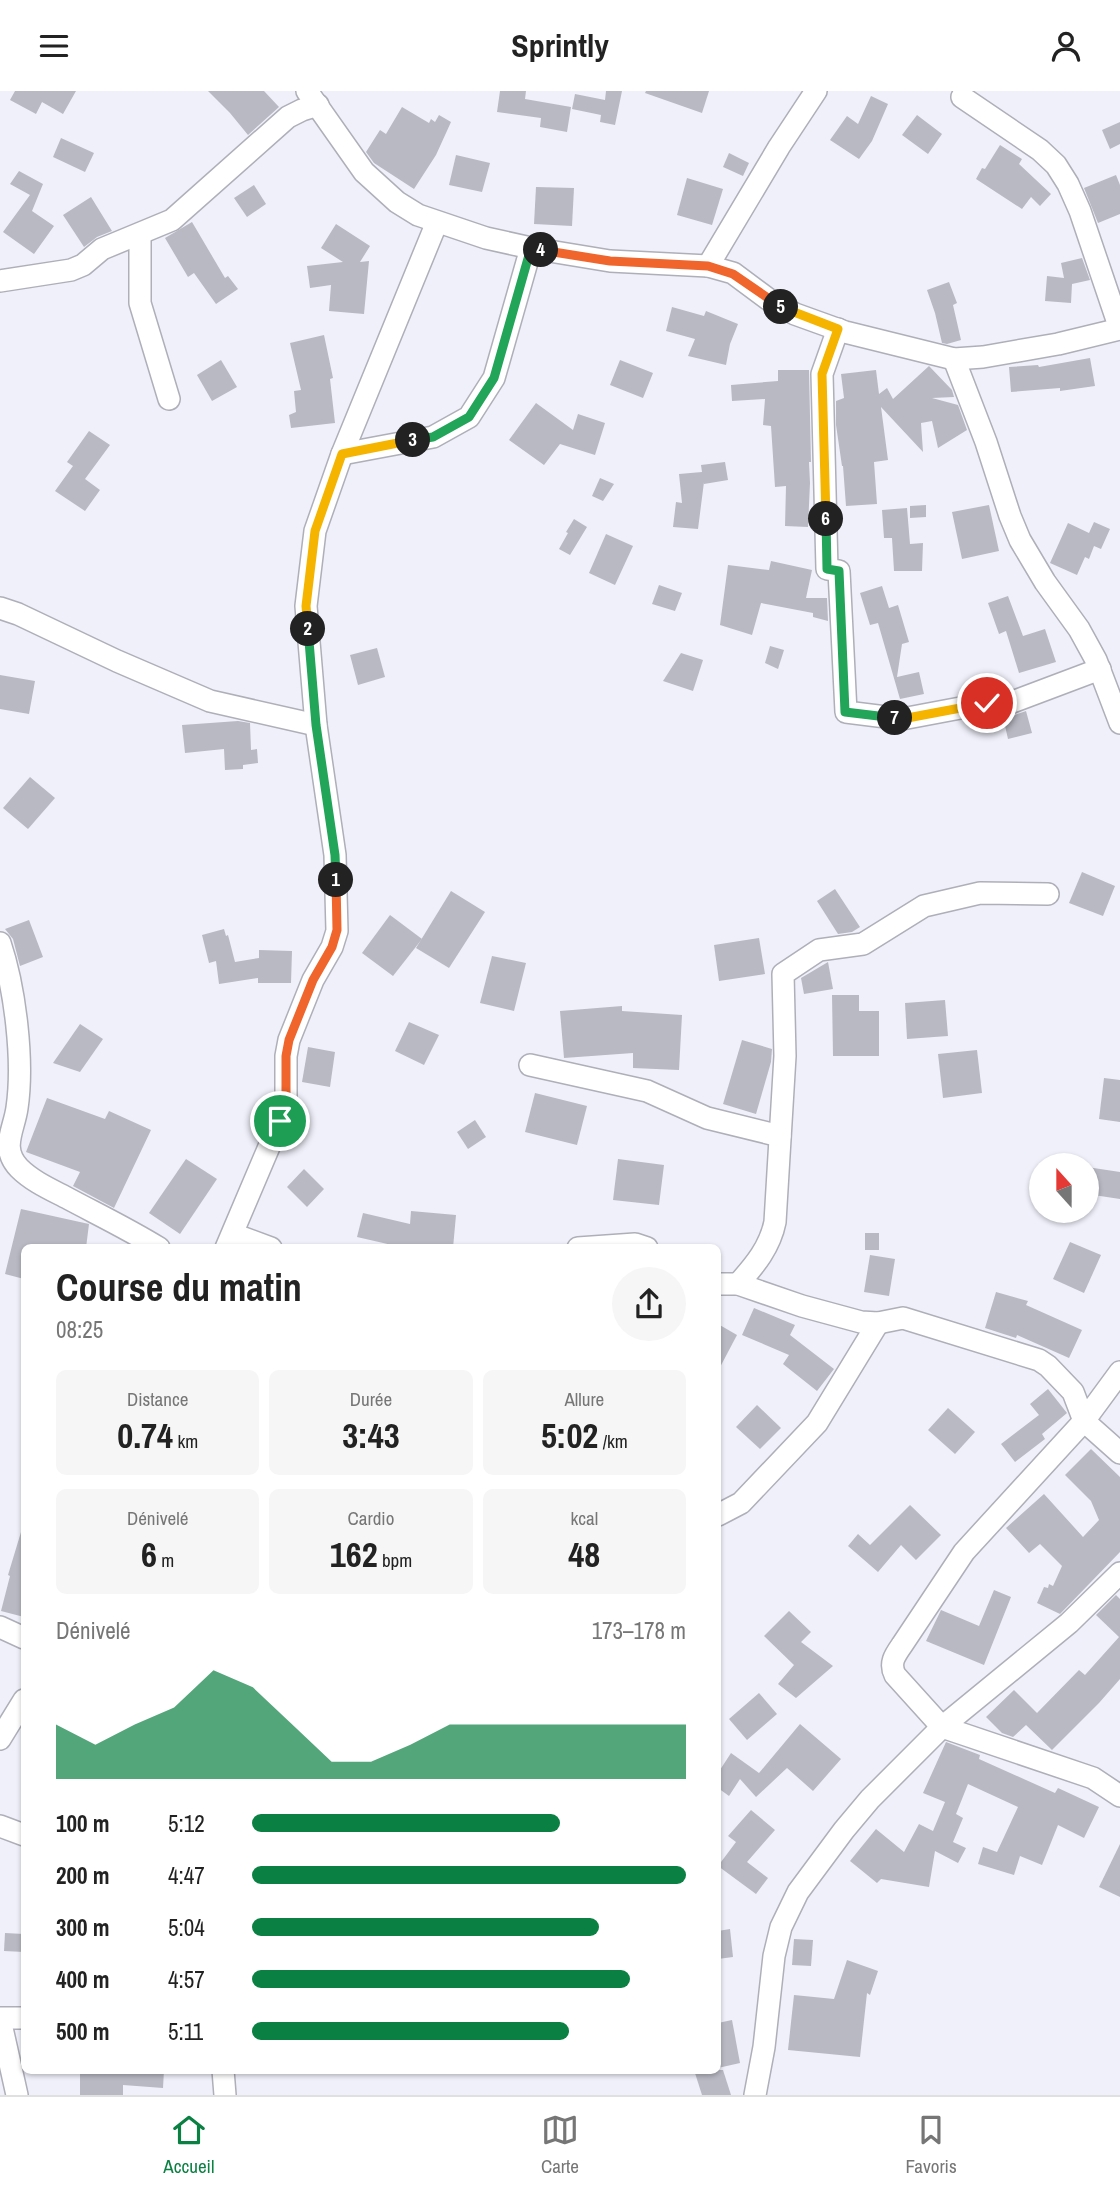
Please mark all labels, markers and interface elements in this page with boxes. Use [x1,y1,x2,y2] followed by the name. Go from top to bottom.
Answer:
[511,24,609,67] text: Sprintly
[35,27,73,65] icon: menu
[1047,27,1085,65] icon: person
[524,233,558,267] pin: 4
[536,236,545,262] text: 4
[764,289,798,325] pin: 5
[776,293,785,319] text: 5
[396,423,430,457] pin: 3
[408,426,417,452] text: 3
[808,501,844,537] pin: 6
[821,505,830,531] text: 6
[290,611,326,647] pin: 2
[303,615,312,641] text: 2
[957,673,1017,733] pin
[968,684,1006,722] icon: check
[878,701,912,735] pin: 7
[890,704,899,730] text: 7
[318,863,354,897] pin: 1
[331,866,340,892] text: 1
[250,1091,310,1151] pin
[261,1102,299,1140] icon: arrive
[1029,1153,1099,1223] north arrow
[1029,1153,1099,1223] map controls
[56,1262,302,1313] text: Course du matin
[612,1267,686,1341] button: share
[56,1314,103,1345] text: 08:25
[127,1386,188,1412] text: Distance
[350,1386,392,1412] text: Durée
[564,1386,604,1412] text: Allure
[117,1412,173,1459] text: 0.74
[342,1412,400,1459] text: 3:43
[541,1412,598,1459] text: 5:02
[173,1428,198,1454] text: km
[598,1428,628,1454] text: /km
[127,1505,188,1531] text: Dénivelé
[348,1505,394,1531] text: Cardio
[570,1505,598,1531] text: kcal
[141,1531,157,1578] text: 6
[330,1531,378,1578] text: 162
[568,1531,600,1578] text: 48
[157,1547,174,1573] text: m
[378,1547,412,1573] text: bpm
[56,1615,130,1646] text: Dénivelé
[592,1615,686,1646] text: 173–178 m
[56,1808,109,1839] text: 100 m
[168,1808,205,1839] text: 5:12
[56,1860,109,1891] text: 200 m
[168,1860,205,1891] text: 4:47
[56,1912,109,1943] text: 300 m
[168,1912,205,1943] text: 5:04
[56,1964,109,1995] text: 400 m
[168,1964,205,1995] text: 4:57
[56,2016,109,2047] text: 500 m
[168,2016,203,2047] text: 5:11
[163,2111,214,2179] tab: Accueil
[541,2111,579,2179] tab: Carte
[906,2111,957,2179] tab: Favoris

